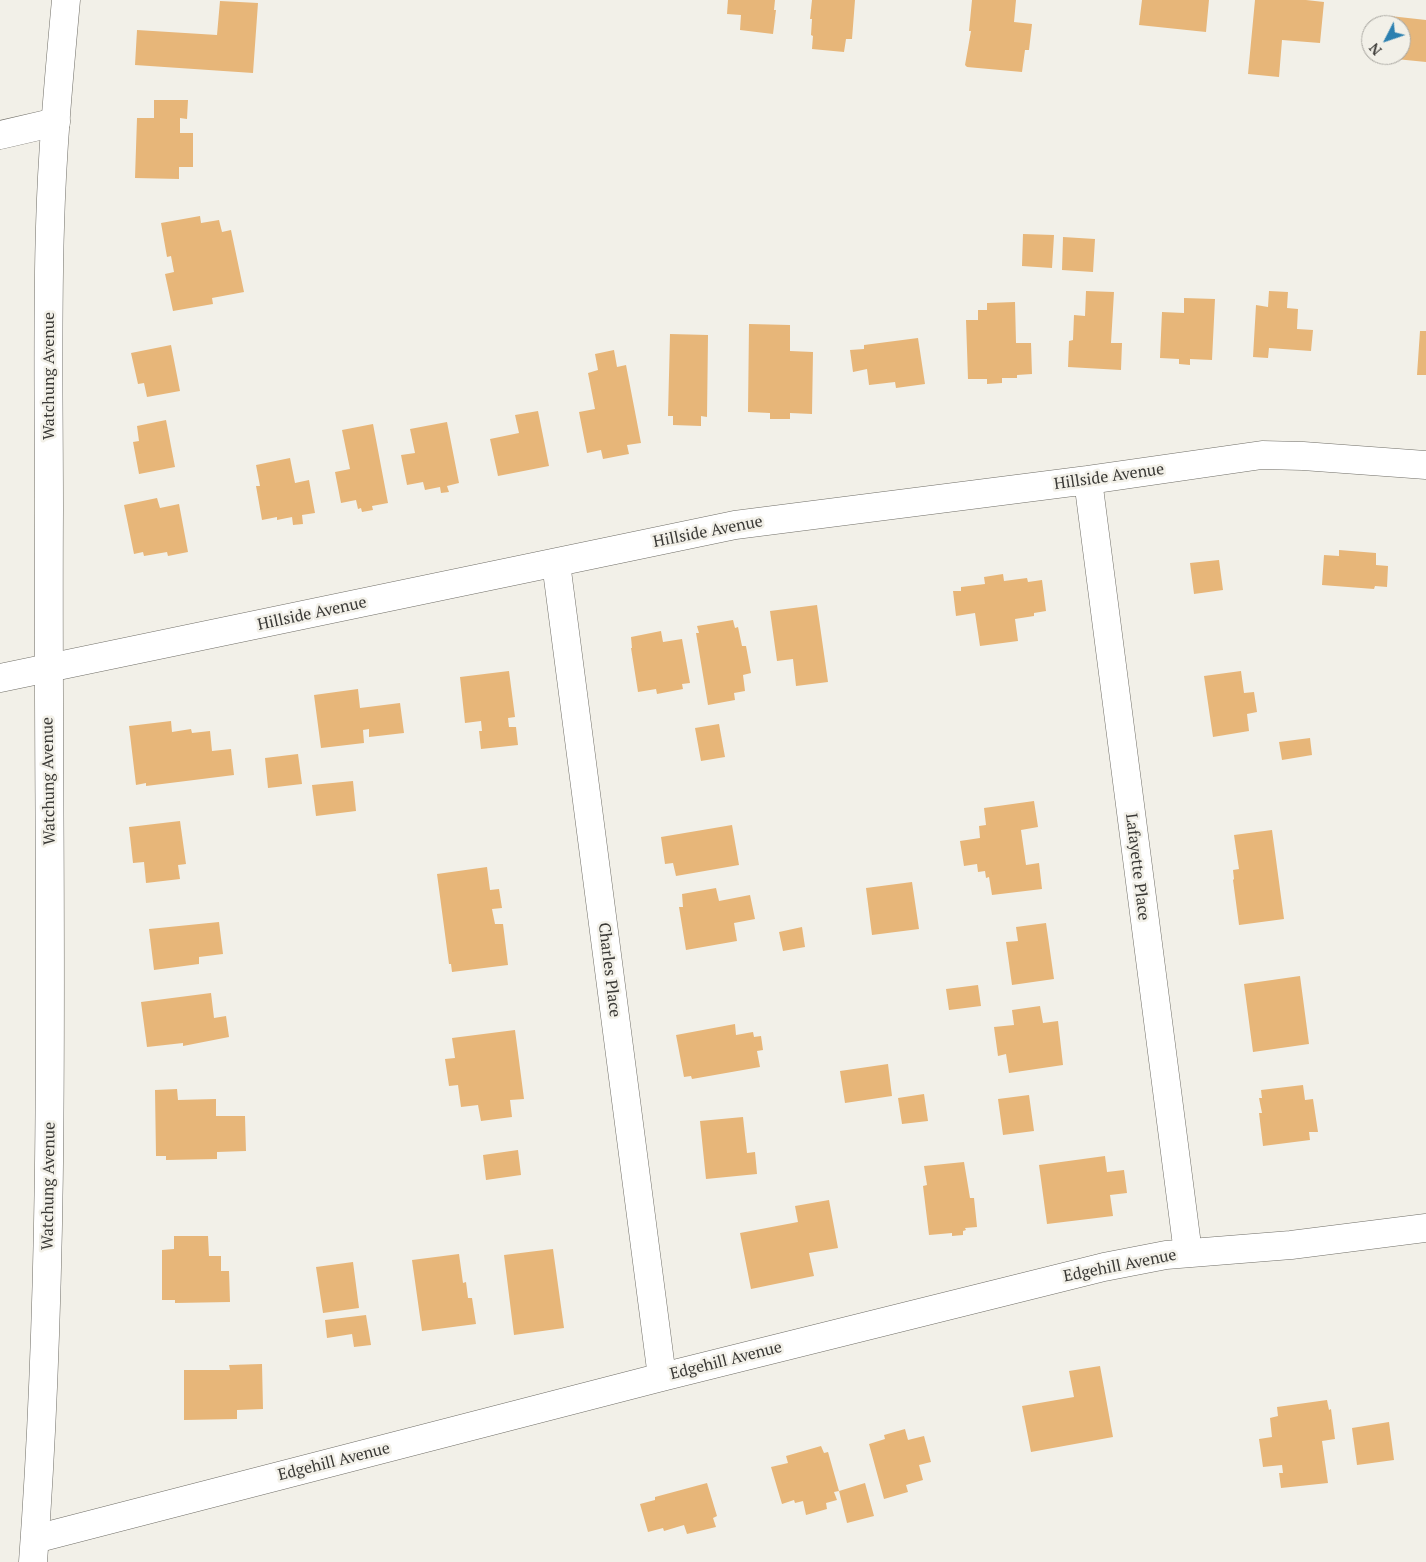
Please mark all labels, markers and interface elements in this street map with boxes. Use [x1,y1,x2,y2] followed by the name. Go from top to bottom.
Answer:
[1361,15,1411,65] north arrow
[1364,39,1386,60] text: N
[39,312,59,440] street label: Watchung Avenue
[1053,460,1165,494] street label: Hillside Avenue
[652,512,764,552] street label: Hillside Avenue
[256,593,368,635] street label: Hillside Avenue
[38,717,60,845] street label: Watchung Avenue
[1121,812,1153,922] street label: Lafayette Place
[594,922,624,1018] street label: Charles Place
[38,1122,60,1250] street label: Watchung Avenue
[1062,1246,1178,1286] street label: Edgehill Avenue
[668,1338,784,1384] street label: Edgehill Avenue
[276,1439,392,1485] street label: Edgehill Avenue

